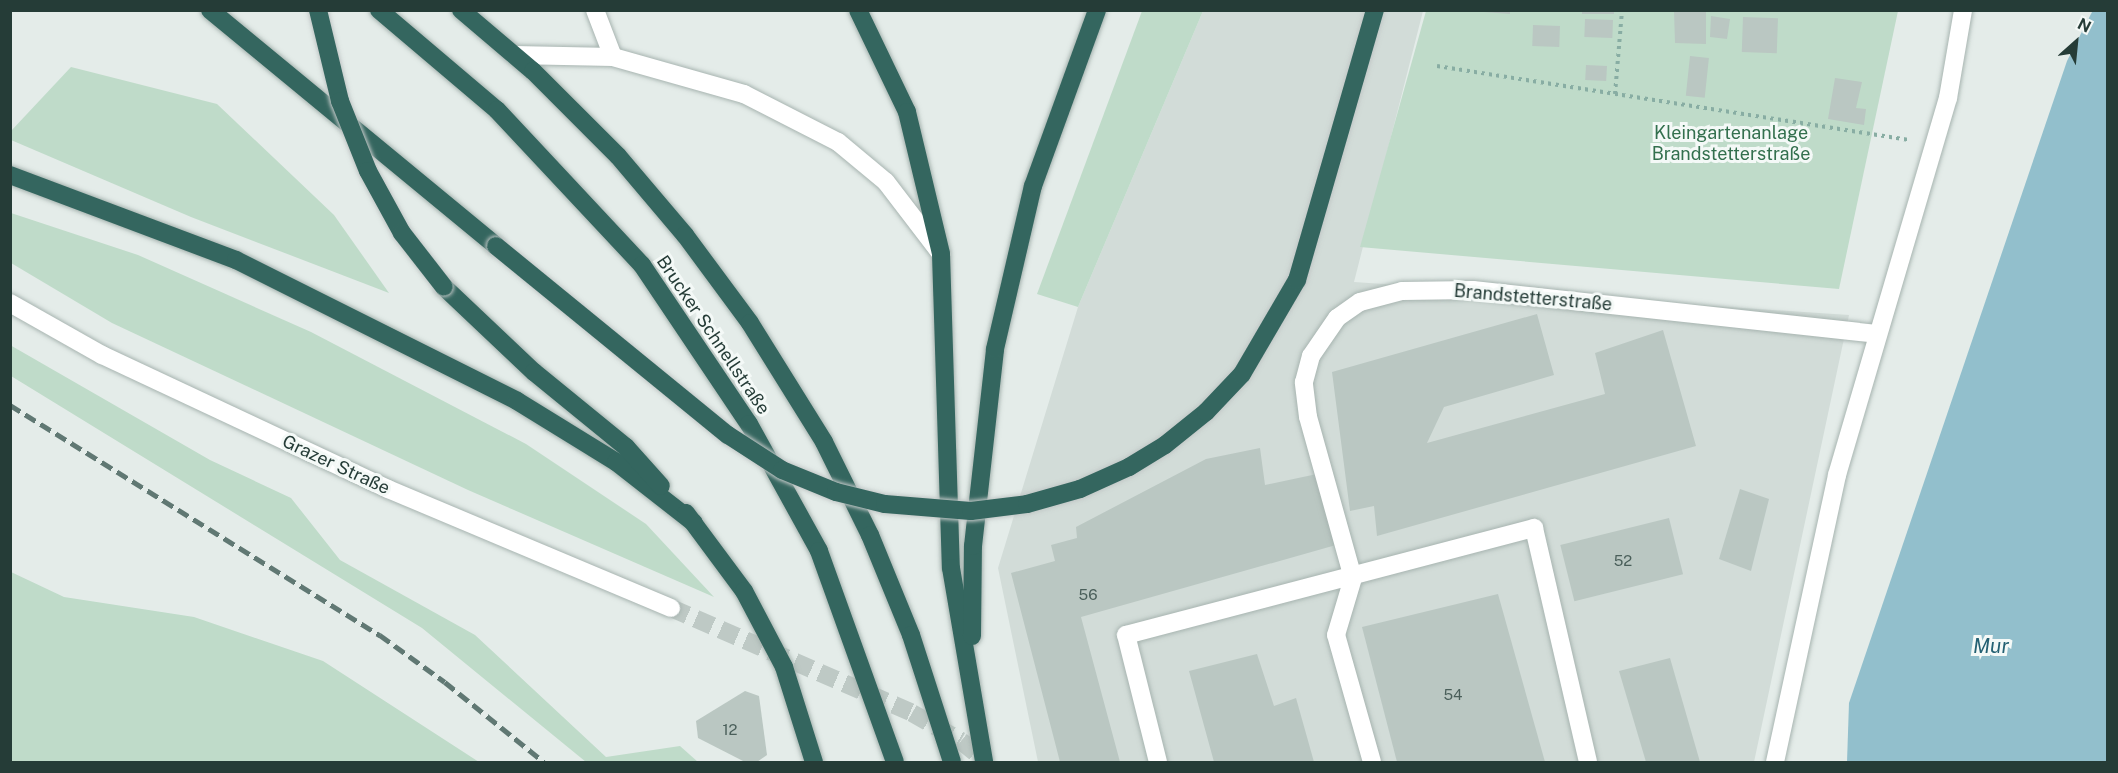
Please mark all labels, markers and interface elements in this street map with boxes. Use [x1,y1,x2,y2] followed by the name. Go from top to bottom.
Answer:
[2046,12,2106,72] north arrow
[2075,14,2094,37] text: N
[1652,123,1810,166] park label: Kleingartenanlage Brandstetterstraße
[652,251,774,419] street label: Brucker Schnellstraße
[1453,280,1613,316] street label: Brandstetterstraße
[279,431,393,499] street label: Grazer Straße
[1614,552,1632,570] house number: 52
[1079,586,1097,604] house number: 56
[1973,634,2009,658] water label: Mur
[1443,686,1463,704] house number: 54
[722,721,738,739] house number: 12

